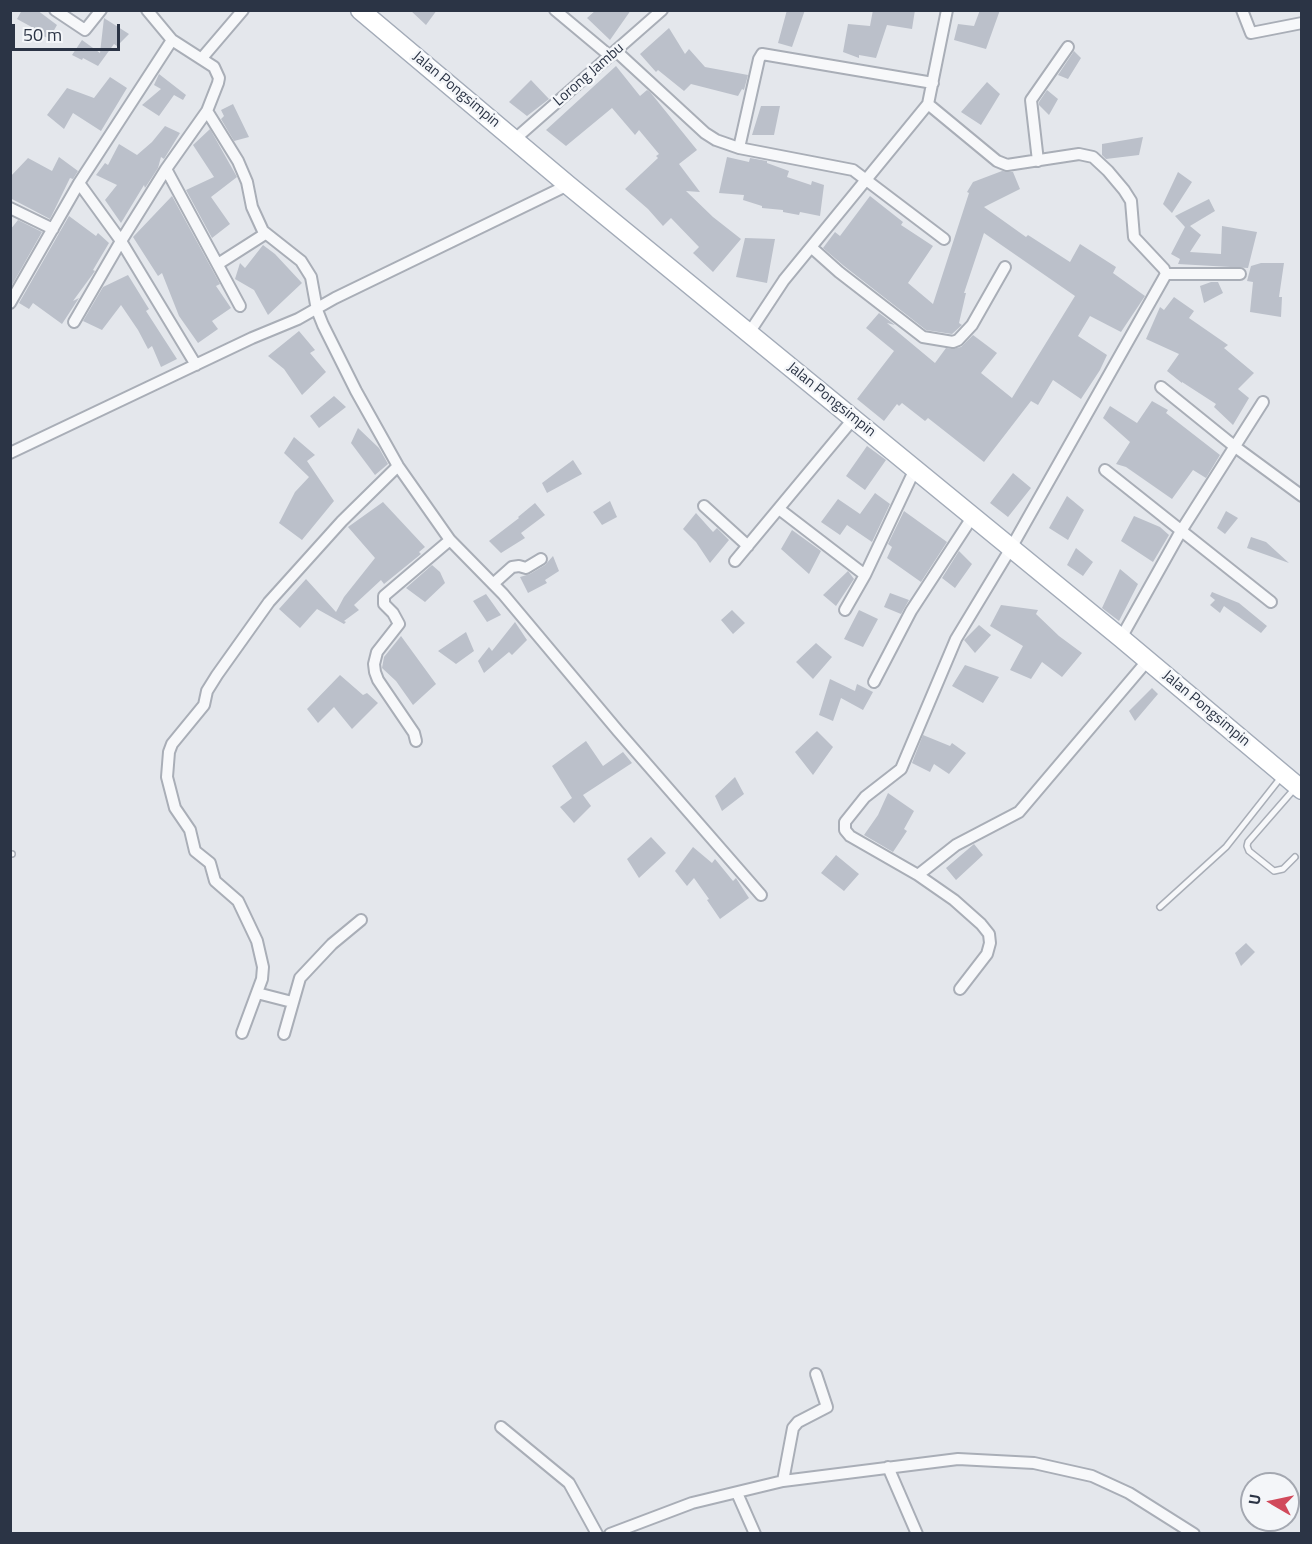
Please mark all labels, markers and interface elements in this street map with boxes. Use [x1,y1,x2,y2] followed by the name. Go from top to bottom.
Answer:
[15,12,123,50] scale bar
[23,21,62,48] text: 50 m
[550,40,628,110] street label: Lorong Jambu
[409,48,503,132] street label: Jalan Pongsimpin
[783,359,879,441] street label: Jalan Pongsimpin
[1159,667,1253,751] street label: Jalan Pongsimpin
[1240,1472,1300,1532] north arrow
[1242,1492,1267,1507] text: U

